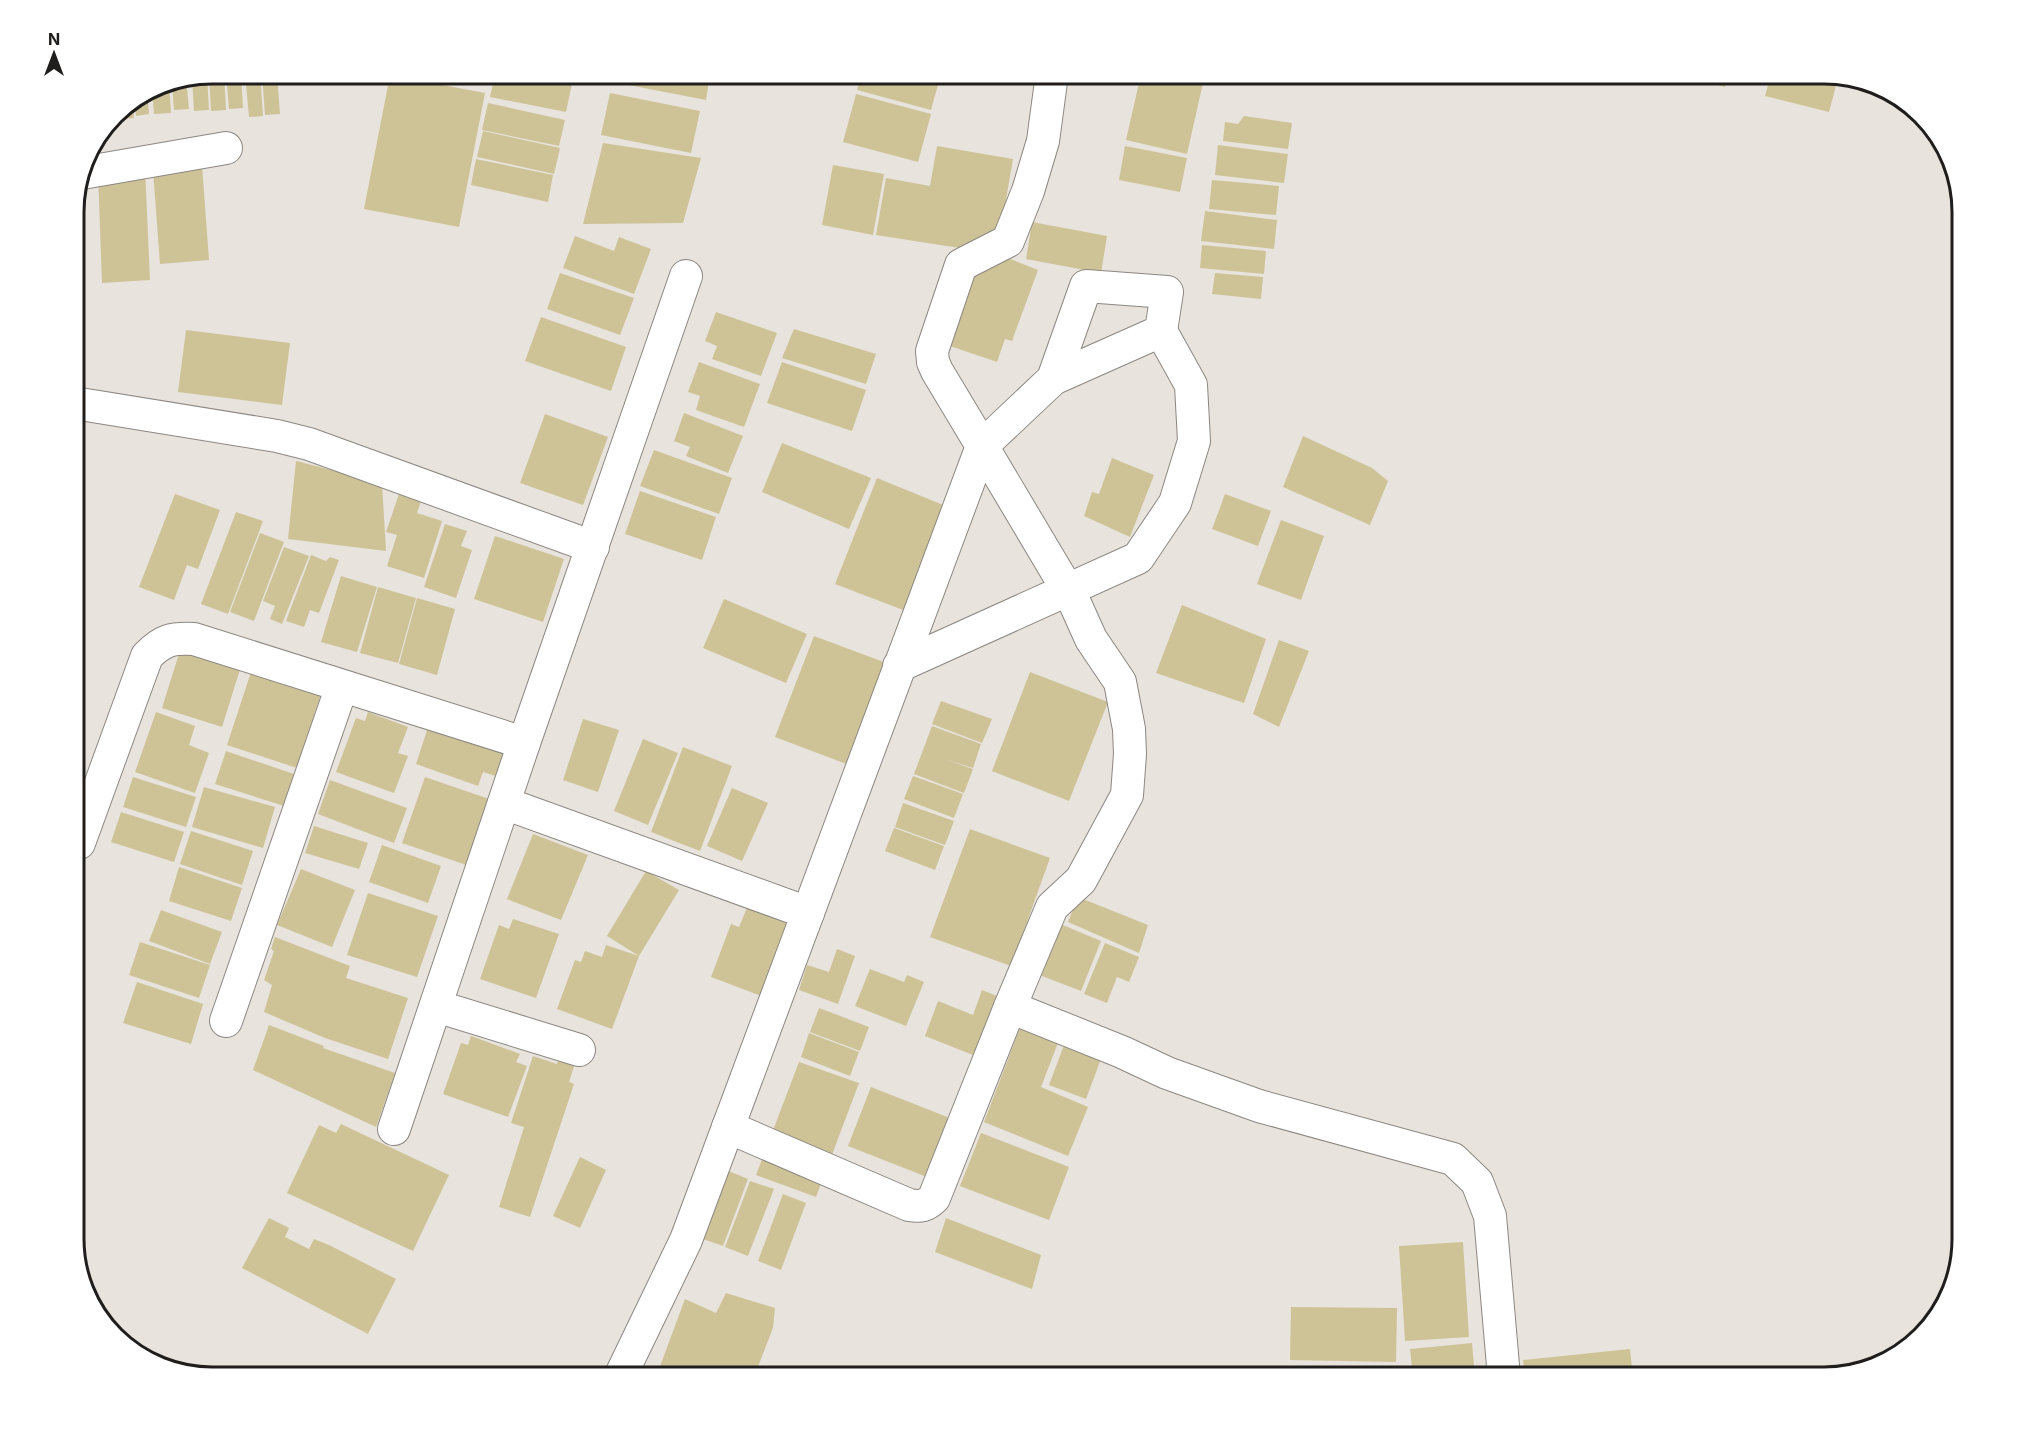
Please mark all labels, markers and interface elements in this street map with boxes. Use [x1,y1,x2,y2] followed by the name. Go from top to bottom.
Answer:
[24,24,84,84] north arrow
[48,29,60,49] text: N

